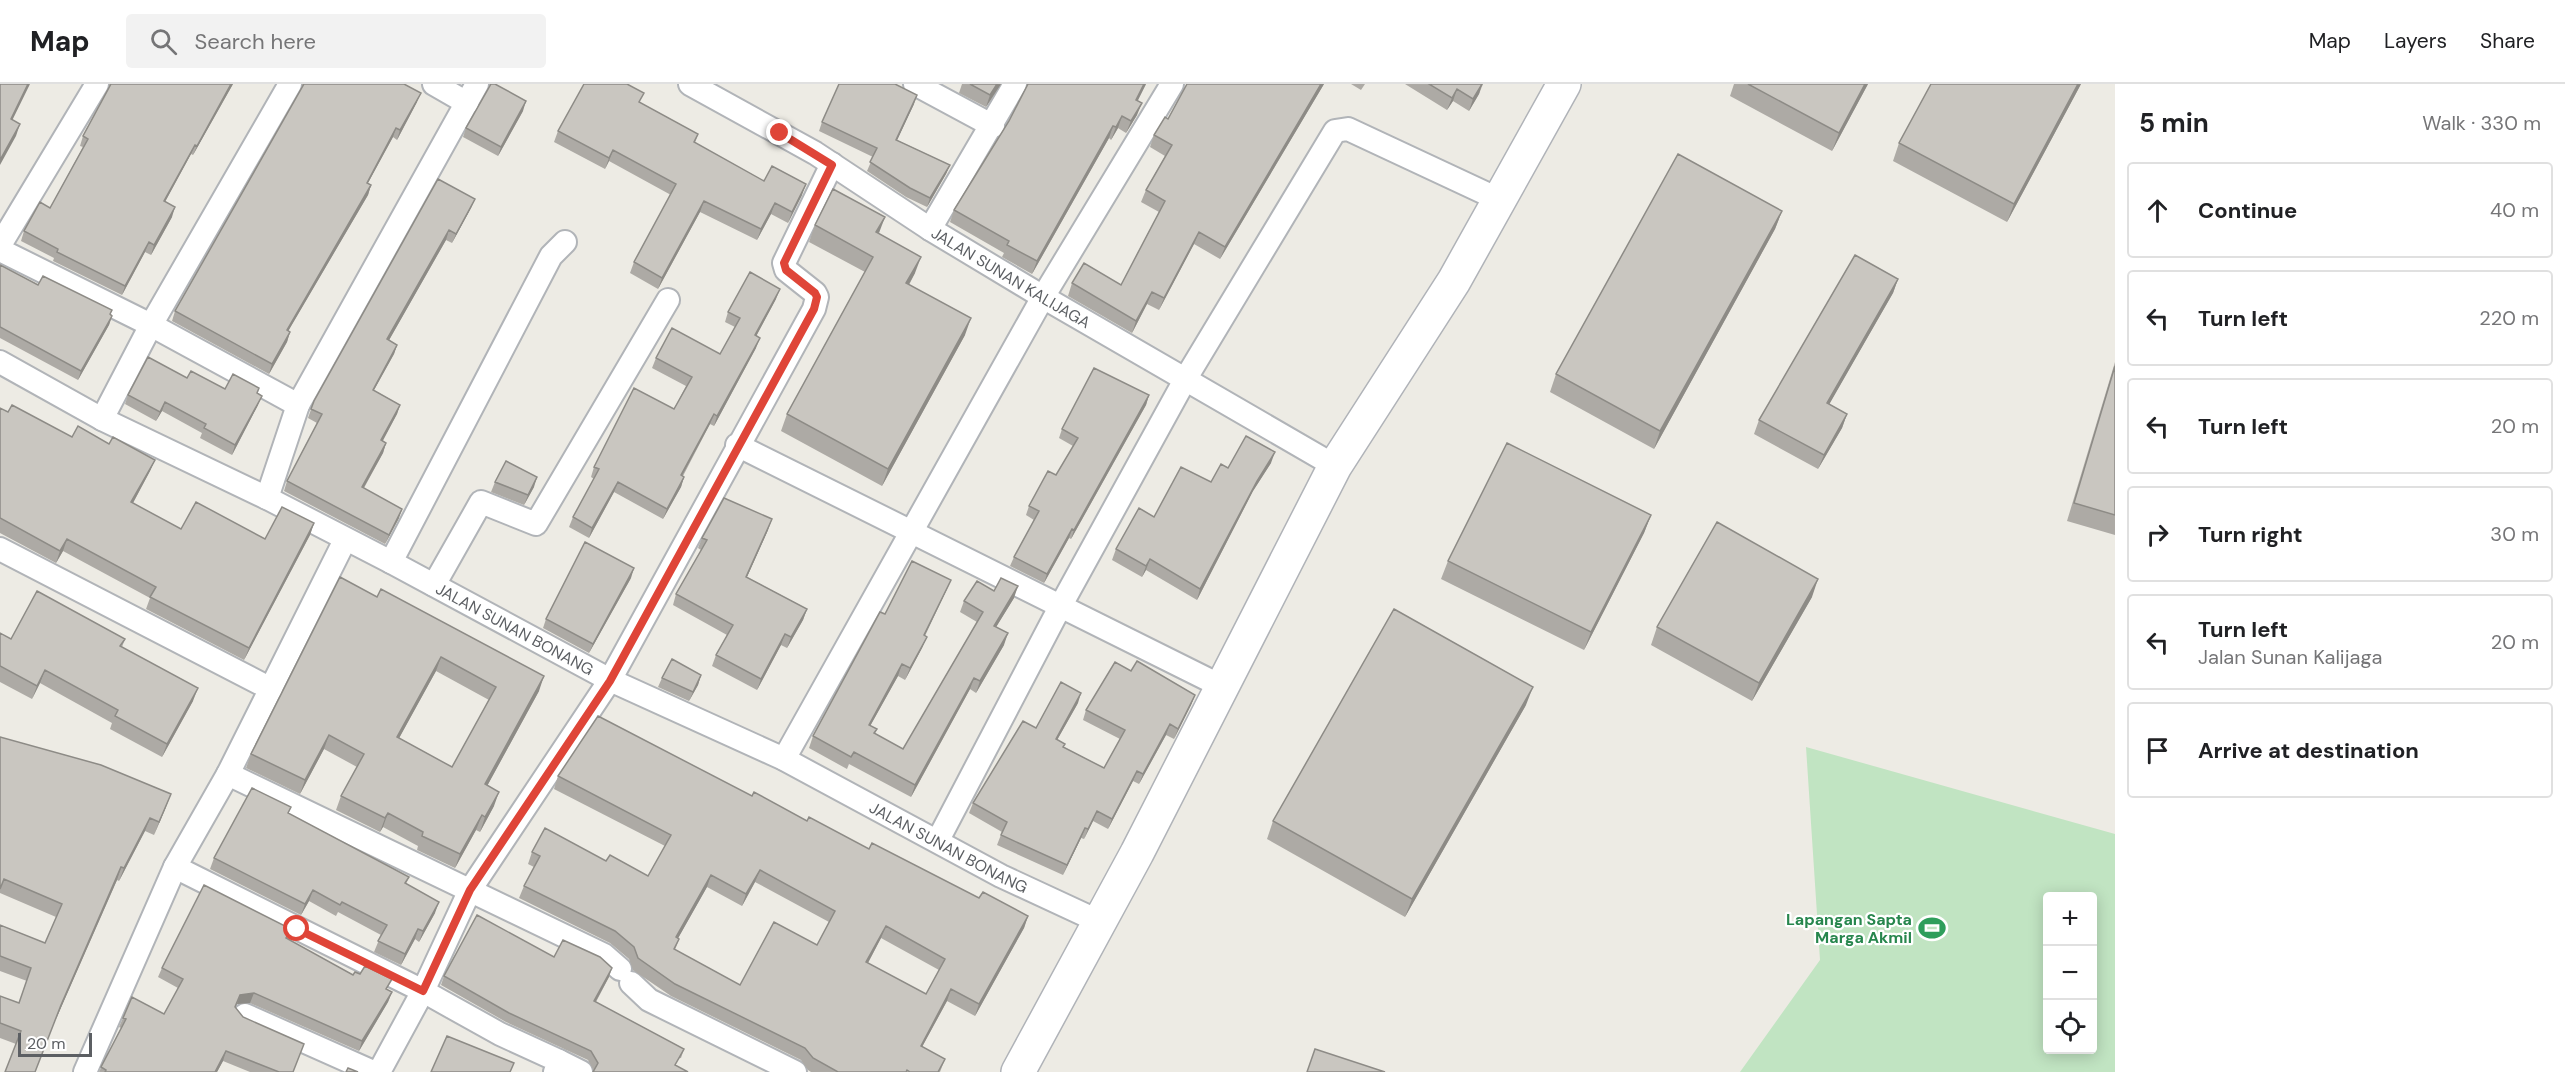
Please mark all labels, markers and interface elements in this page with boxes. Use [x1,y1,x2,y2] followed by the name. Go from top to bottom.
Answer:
[126,14,546,68] search box
[30,23,90,60] text: Map
[147,25,180,58] icon: search
[195,27,316,56] text: Search here
[2309,27,2351,55] text: Map
[2384,27,2447,55] text: Layers
[2480,27,2535,55] text: Share
[2139,106,2209,140] text: 5 min
[2422,110,2541,136] text: Walk · 330 m
[766,119,792,145] route end
[2141,194,2174,227] icon: ahead
[2198,196,2297,225] text: Continue
[2490,197,2539,223] text: 40 m
[928,222,1095,333] street label: JALAN SUNAN KALIJAGA
[2141,302,2174,335] icon: left
[2198,304,2288,333] text: Turn left
[2479,305,2539,331] text: 220 m
[2141,410,2174,443] icon: left
[2198,412,2288,441] text: Turn left
[2491,413,2539,439] text: 20 m
[2141,518,2174,551] icon: right
[2198,520,2303,549] text: Turn right
[2490,521,2539,547] text: 30 m
[432,578,597,680] street label: JALAN SUNAN BONANG
[2198,615,2288,644] text: Turn left
[2141,626,2174,659] icon: left
[2491,629,2539,655] text: 20 m
[2198,644,2382,670] text: Jalan Sunan Kalijaga
[2141,734,2174,767] icon: arrive
[2198,736,2419,765] text: Arrive at destination
[866,797,1031,897] street label: JALAN SUNAN BONANG
[2043,892,2097,1054] map controls
[2043,892,2097,946] button: +
[1786,909,1912,948] place label: Lapangan Sapta Marga Akmil
[1917,913,1947,943] sports icon: Lapangan Sapta Marga Akmil
[283,915,309,941] route start
[2043,946,2097,1000] button: −
[2043,1000,2097,1054] button: locate
[18,1030,92,1058] scale bar
[27,1033,66,1054] text: 20 m

